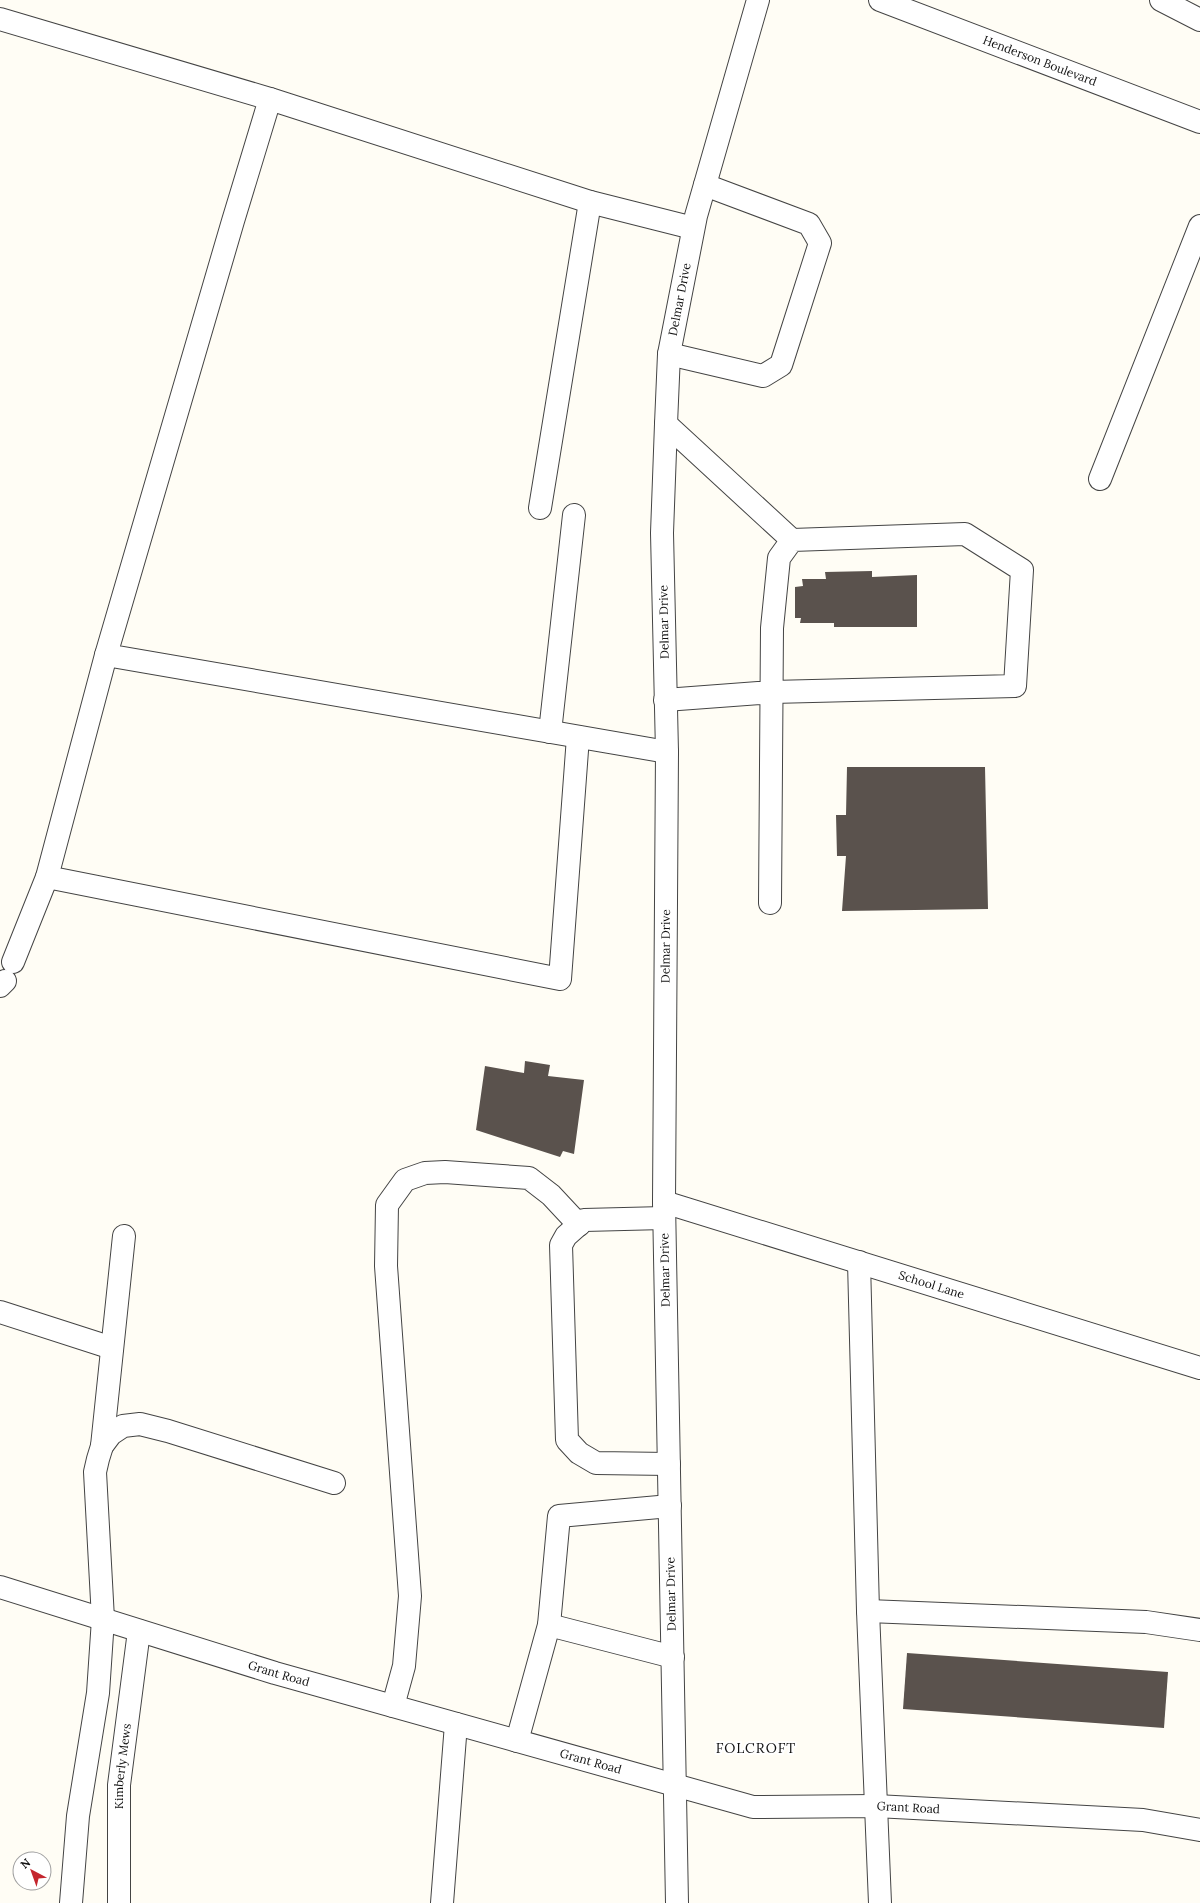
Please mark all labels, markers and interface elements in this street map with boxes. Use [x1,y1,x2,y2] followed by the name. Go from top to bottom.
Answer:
[981,32,1099,89] street label: Henderson Boulevard
[665,261,694,337] street label: Delmar Drive
[655,584,672,659] street label: Delmar Drive
[657,909,673,983] street label: Delmar Drive
[656,1232,673,1307] street label: Delmar Drive
[897,1267,967,1302] street label: School Lane
[662,1556,679,1631] street label: Delmar Drive
[246,1657,311,1689] street label: Grant Road
[111,1722,134,1809] street label: Kimberly Mews
[716,1739,796,1757] district label: FOLCROFT
[558,1745,623,1777] street label: Grant Road
[876,1798,940,1816] street label: Grant Road
[12,1851,52,1891] north arrow
[18,1855,34,1872] text: N

